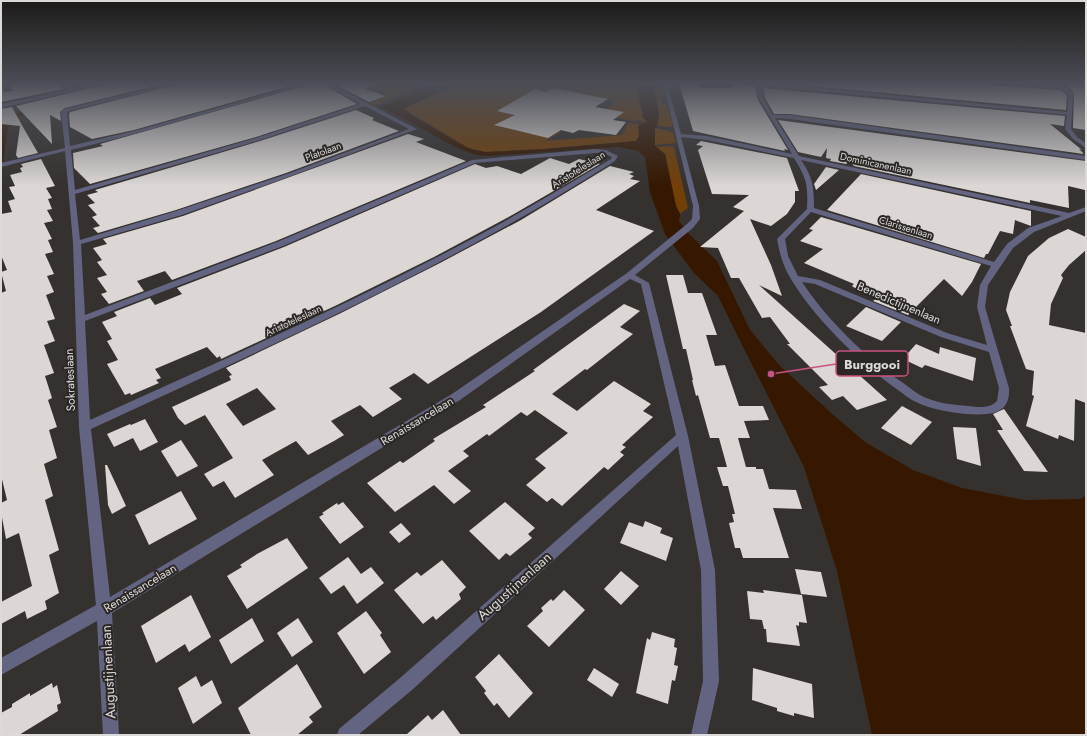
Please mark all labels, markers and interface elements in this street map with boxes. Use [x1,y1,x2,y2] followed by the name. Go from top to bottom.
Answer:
[303,138,343,165] street label: Platolaan
[549,147,608,192] street label: Aristoteleslaan
[839,149,913,178] street label: Dominicanenlaan
[877,212,935,243] street label: Clarissenlaan
[854,277,944,329] street label: Benedictijnenlaan
[263,301,324,340] street label: Aristoteleslaan
[60,348,80,412] street label: Sokrateslaan
[836,351,908,376] callout: Burggooi
[844,355,900,374] text: Burggooi
[377,392,457,450] street label: Renaissancelaan
[472,547,556,625] street label: Augustijnenlaan
[100,559,180,617] street label: Renaissancelaan
[96,625,120,719] street label: Augustijnenlaan

